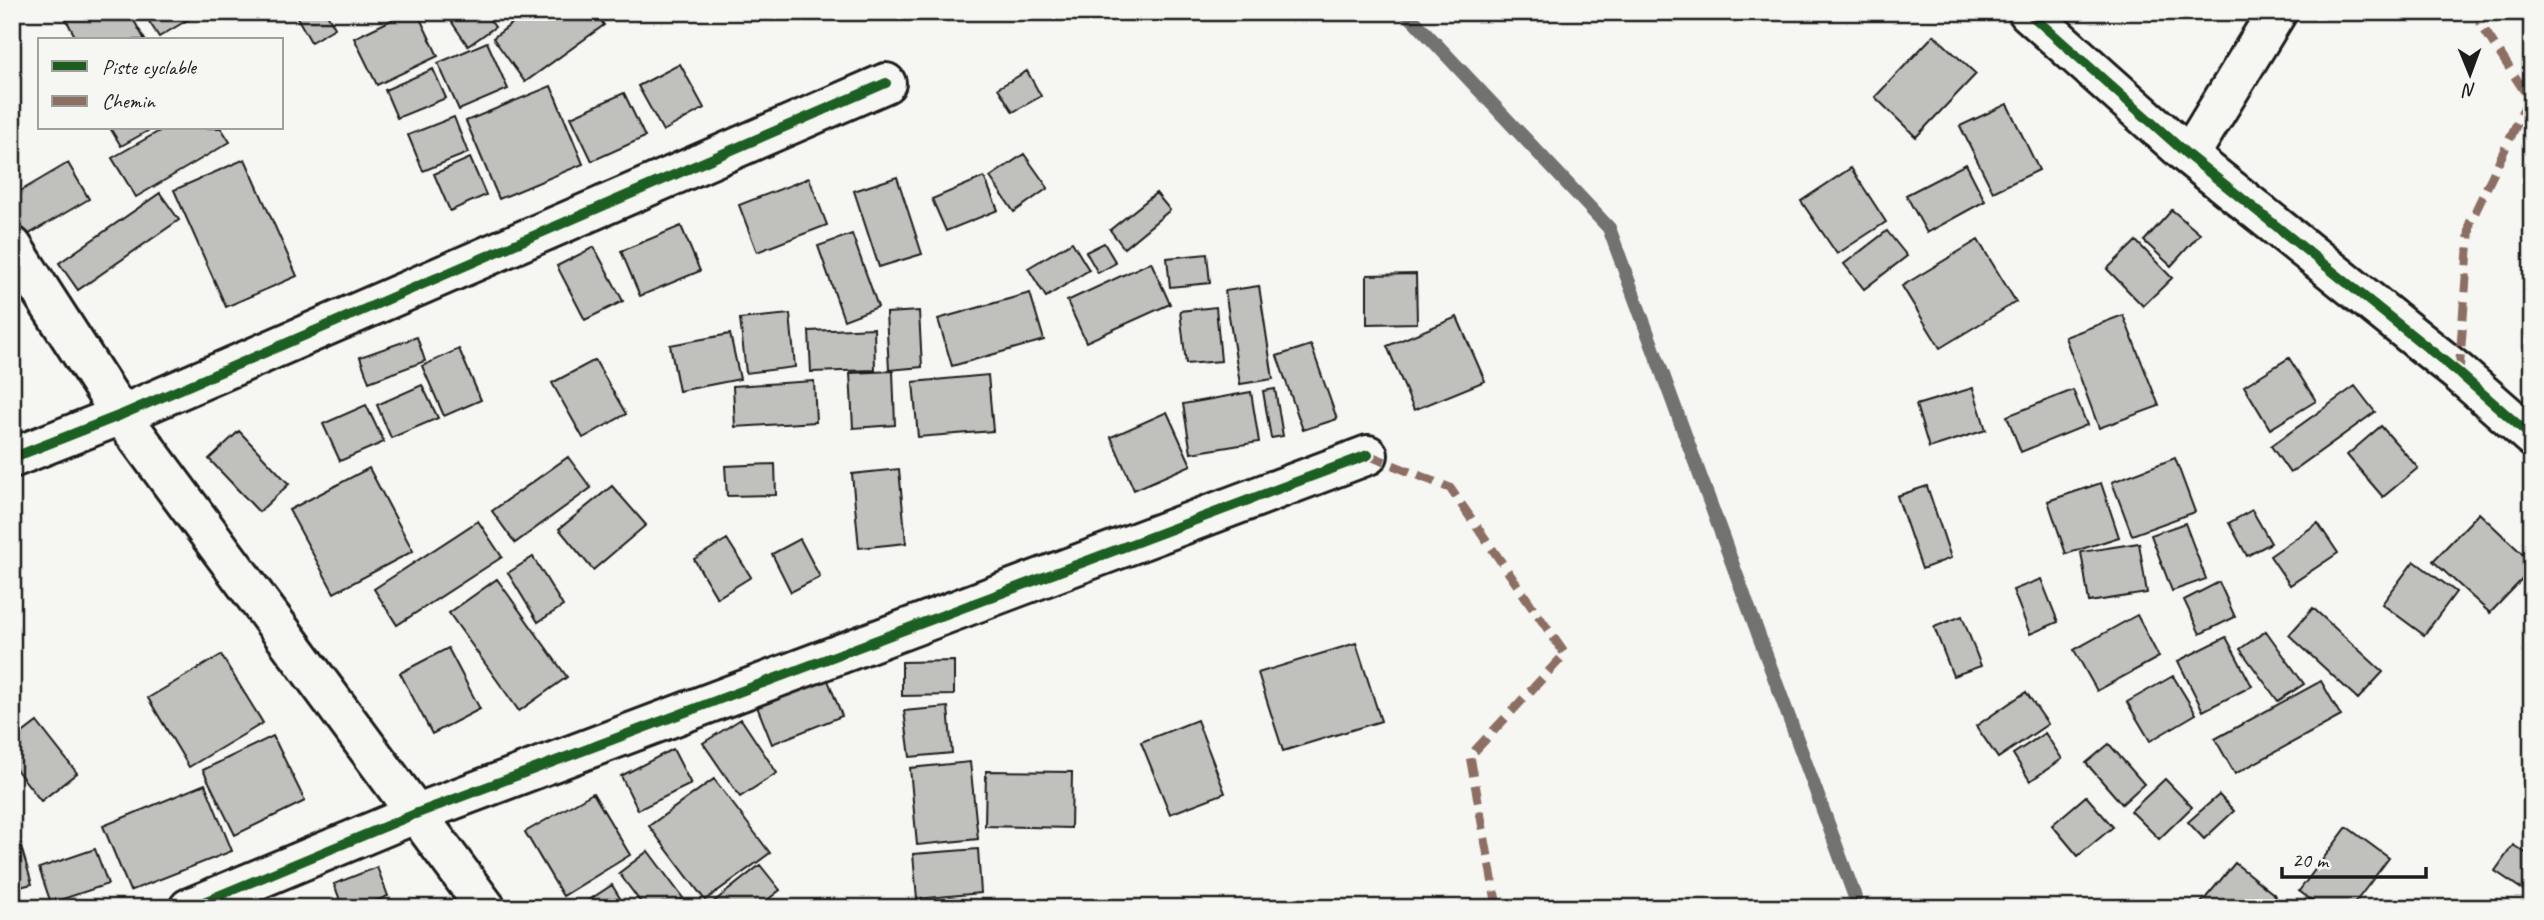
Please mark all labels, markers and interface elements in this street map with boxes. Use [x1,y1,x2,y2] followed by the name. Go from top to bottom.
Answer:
[38,38,284,130] legend
[2436,38,2506,108] north arrow
[102,54,198,80] text: Piste cyclable
[2461,78,2476,102] text: N
[102,88,156,114] text: Chemin
[2282,836,2425,880] scale bar
[2292,847,2330,873] text: 20 m

